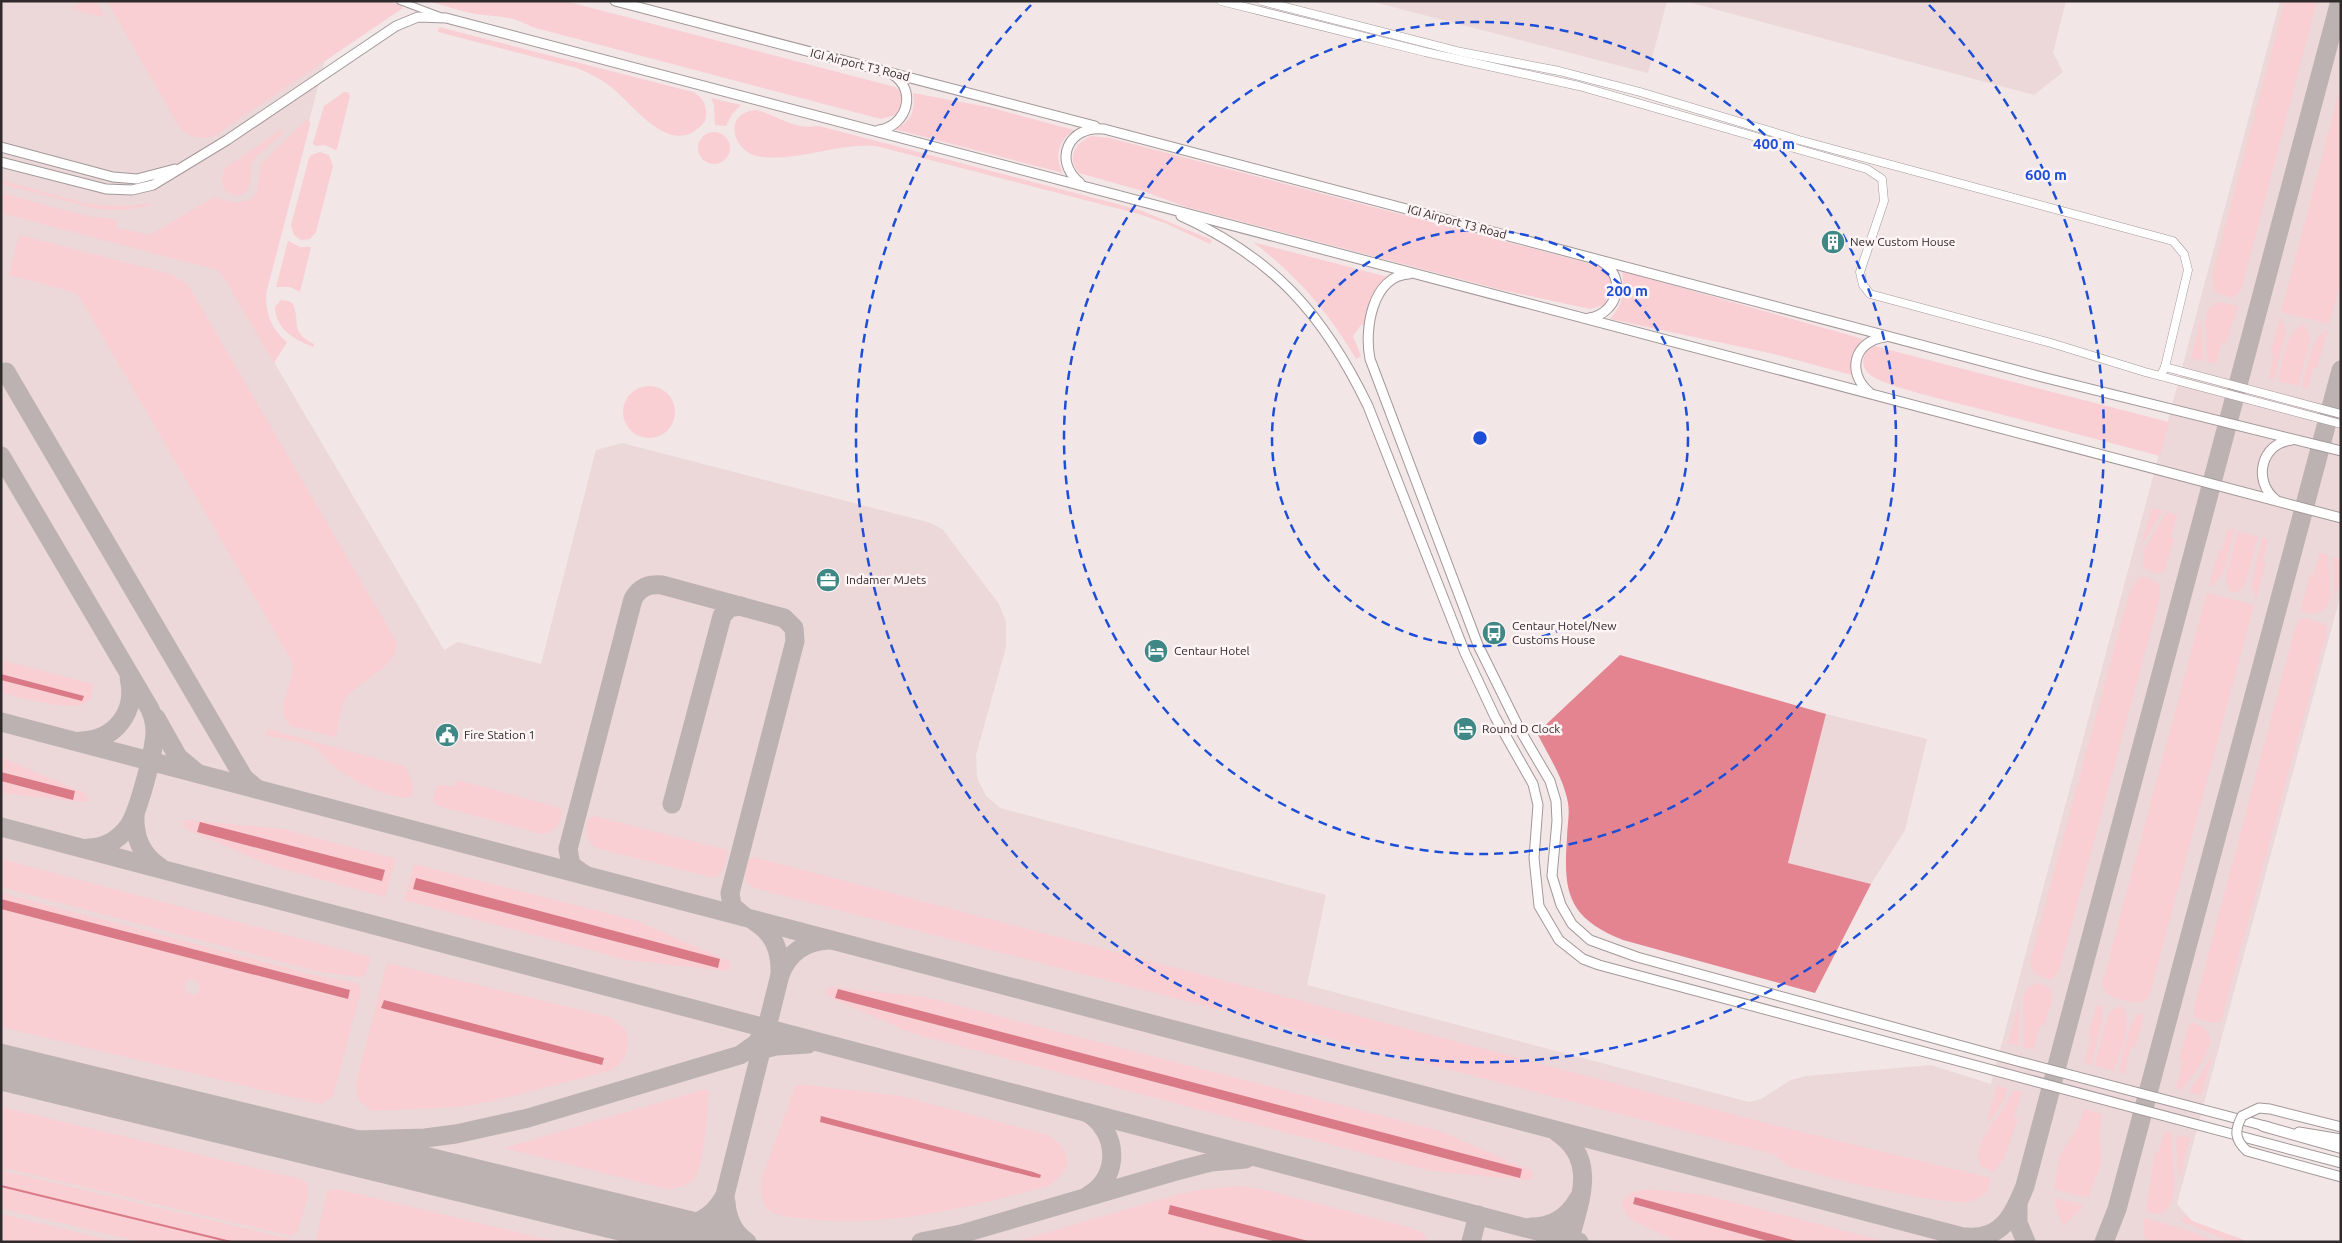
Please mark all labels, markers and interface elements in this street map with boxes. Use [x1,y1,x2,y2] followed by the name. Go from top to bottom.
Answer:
[809,46,911,83] street label: IGI Airport T3 Road
[1753,135,1795,152] text: 400 m
[2025,166,2067,183] text: 600 m
[1406,202,1508,241] street label: IGI Airport T3 Road
[1820,229,1846,255] building icon: New Custom House
[1850,235,1955,248] place label: New Custom House
[1606,282,1648,299] text: 200 m
[1471,429,1489,447] centre of rings
[815,567,841,593] office icon: Indamer MJets
[846,573,926,586] place label: Indamer MJets
[1512,619,1617,646] place label: Centaur Hotel/New Customs House
[1481,620,1507,646] bus stop icon: Centaur Hotel/New Customs House
[1143,638,1169,664] hotel icon: Centaur Hotel
[1174,644,1250,657] place label: Centaur Hotel
[1452,716,1478,742] hotel icon: Round D Clock
[434,722,460,748] public building icon: Fire Station 1
[1482,722,1560,735] place label: Round D Clock
[464,728,535,741] place label: Fire Station 1

